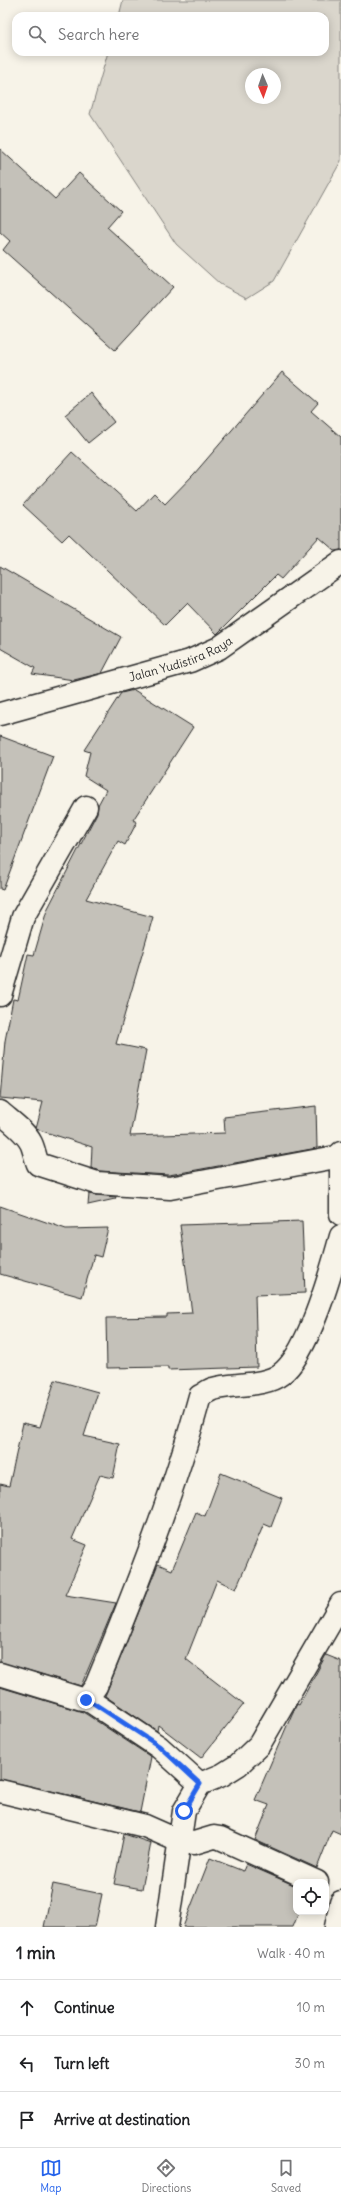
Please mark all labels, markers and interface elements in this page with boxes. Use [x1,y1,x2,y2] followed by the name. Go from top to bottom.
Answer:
[12,12,329,56] search box
[26,23,48,45] icon: search
[58,25,139,44] text: Search here
[245,68,281,104] north arrow
[127,633,235,685] street label: Jalan Yudistira Raya
[77,1691,95,1709] route end
[175,1802,193,1820] route start
[293,1879,329,1915] map controls
[293,1879,329,1915] button: locate
[16,1942,55,1964] text: 1 min
[257,1945,325,1962] text: Walk · 40 m
[16,1997,38,2019] icon: ahead
[54,1998,115,2017] text: Continue
[297,1999,325,2016] text: 10 m
[16,2053,38,2075] icon: left
[54,2054,109,2073] text: Turn left
[295,2055,325,2072] text: 30 m
[16,2109,38,2131] icon: arrive
[54,2110,190,2129] text: Arrive at destination
[40,2157,62,2195] tab: Map
[142,2157,191,2195] tab: Directions
[271,2157,301,2195] tab: Saved

